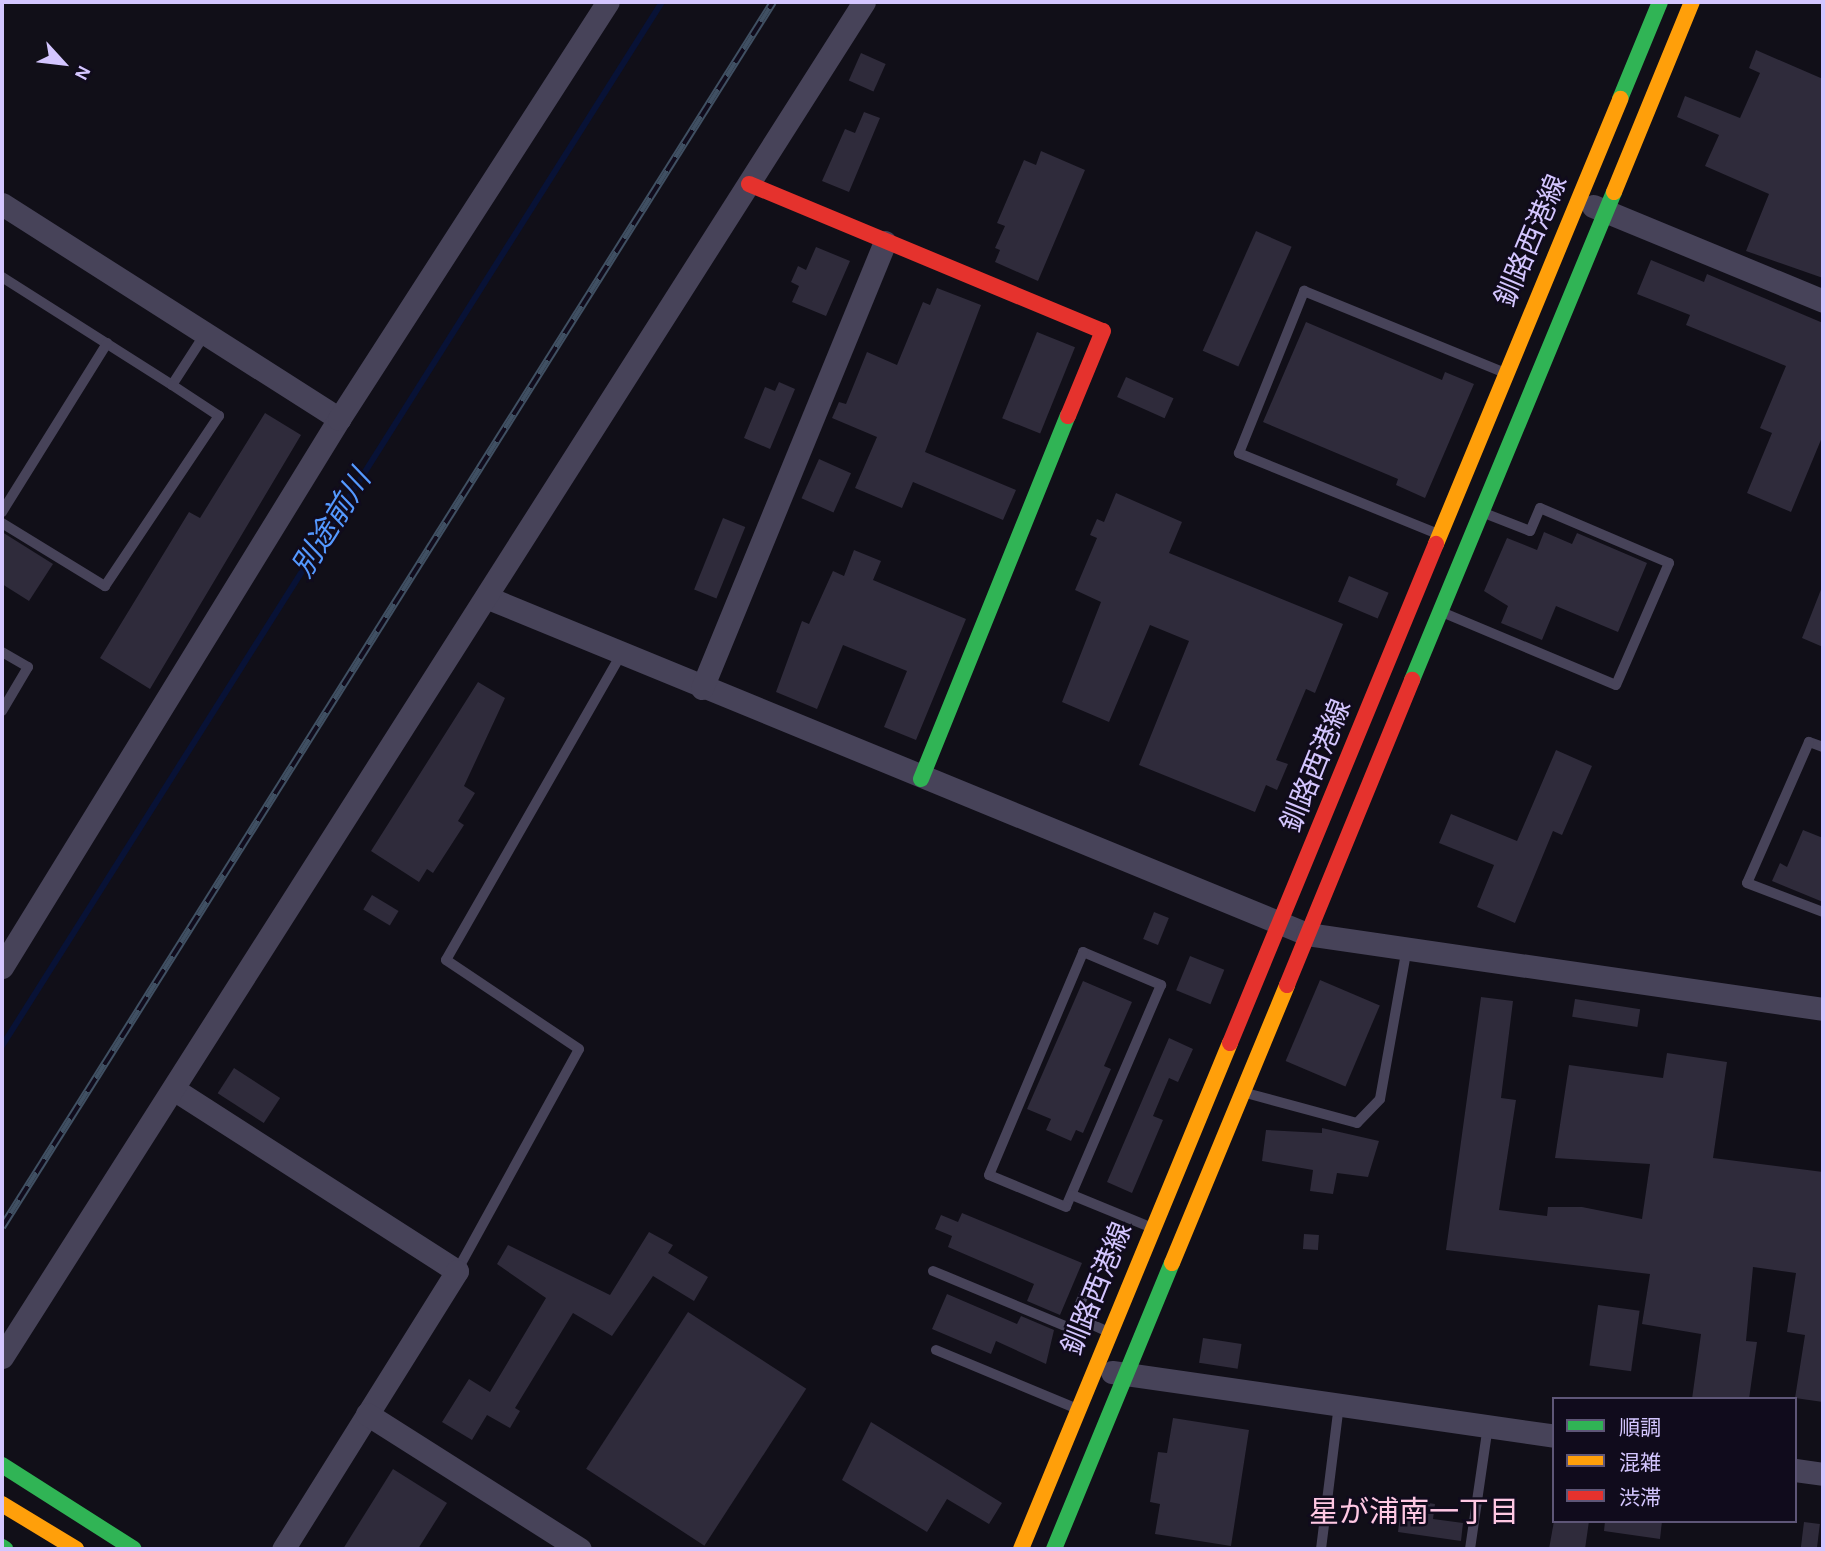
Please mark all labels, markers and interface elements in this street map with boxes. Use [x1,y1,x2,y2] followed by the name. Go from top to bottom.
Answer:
[28,28,98,98] north arrow
[71,63,94,83] text: N
[1489,170,1575,312] street label: 釧路西港線
[285,464,379,584] water label: 別途前川
[1275,695,1359,837] street label: 釧路西港線
[1056,1218,1140,1360] street label: 釧路西港線
[1552,1397,1797,1523] legend
[1619,1418,1661,1439] text: 順調
[1619,1453,1661,1474] text: 混雑
[1619,1488,1661,1509] text: 渋滞
[1309,1495,1519,1531] district label: 星が浦南一丁目

